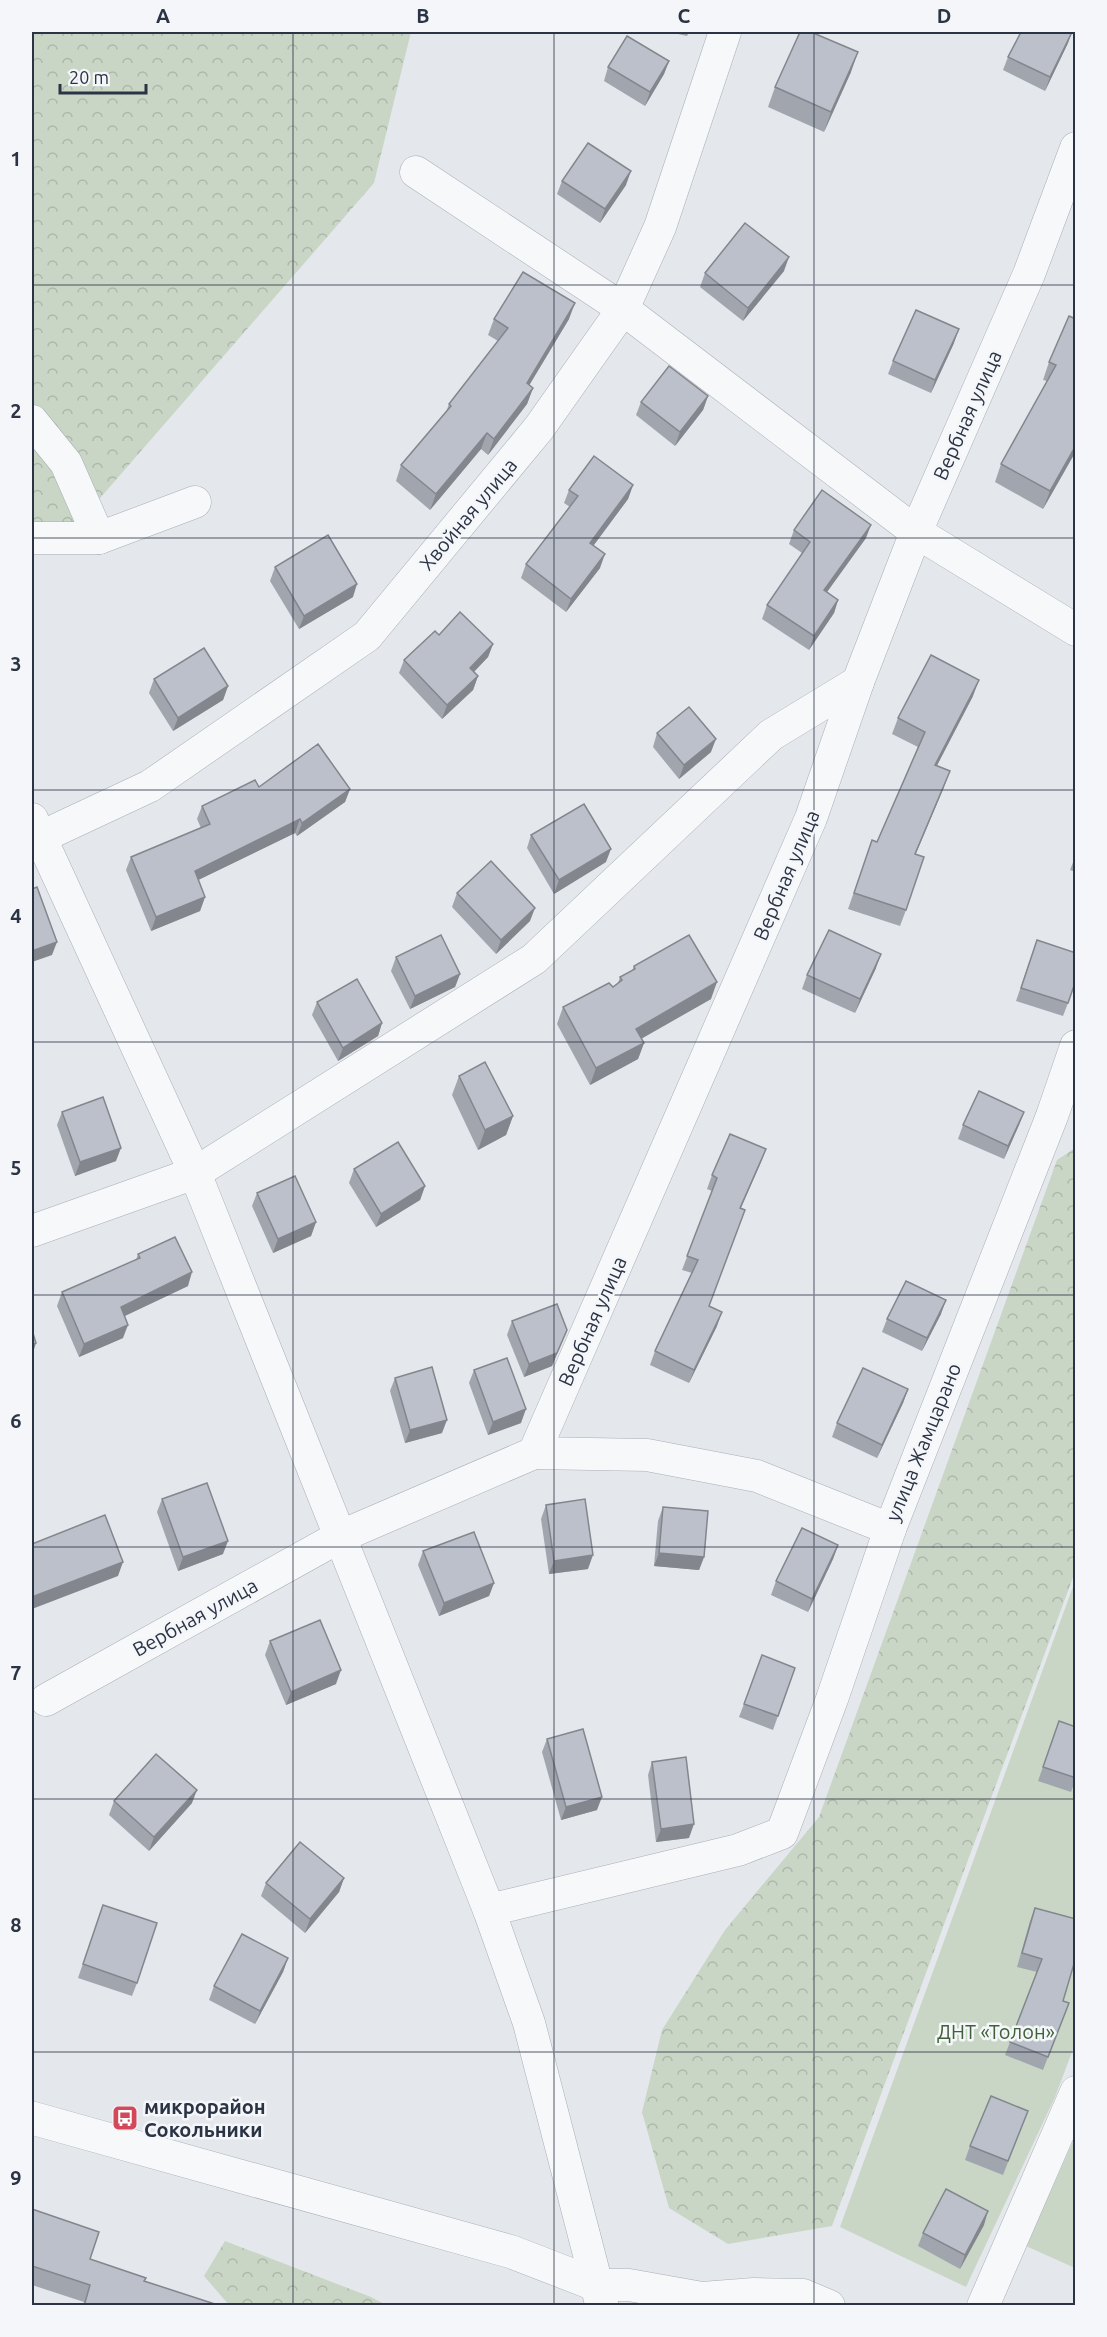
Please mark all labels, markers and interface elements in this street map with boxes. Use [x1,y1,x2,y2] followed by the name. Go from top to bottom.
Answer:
[156,4,170,27] text: A
[416,4,430,27] text: B
[678,4,691,27] text: C
[937,4,951,27] text: D
[60,57,146,95] scale bar
[69,67,109,87] text: 20 m
[10,147,22,170] text: 1
[928,347,1006,483] street label: Вербная улица
[10,399,22,422] text: 2
[415,453,521,575] street label: Хвойная улица
[10,652,22,675] text: 3
[748,806,824,944] street label: Вербная улица
[10,904,22,927] text: 4
[10,1156,22,1179] text: 5
[553,1253,631,1389] street label: Вербная улица
[881,1360,965,1524] street label: улица Жамцарано
[10,1409,22,1432] text: 6
[129,1573,261,1661] street label: Вербная улица
[10,1661,22,1684] text: 7
[10,1913,22,1936] text: 8
[937,2020,1055,2043] park label: ДНТ «Толон»
[144,2095,266,2141] place label: микрорайон Сокольники
[110,2103,140,2133] bus stop icon: микрорайон Сокольники
[10,2166,22,2189] text: 9

